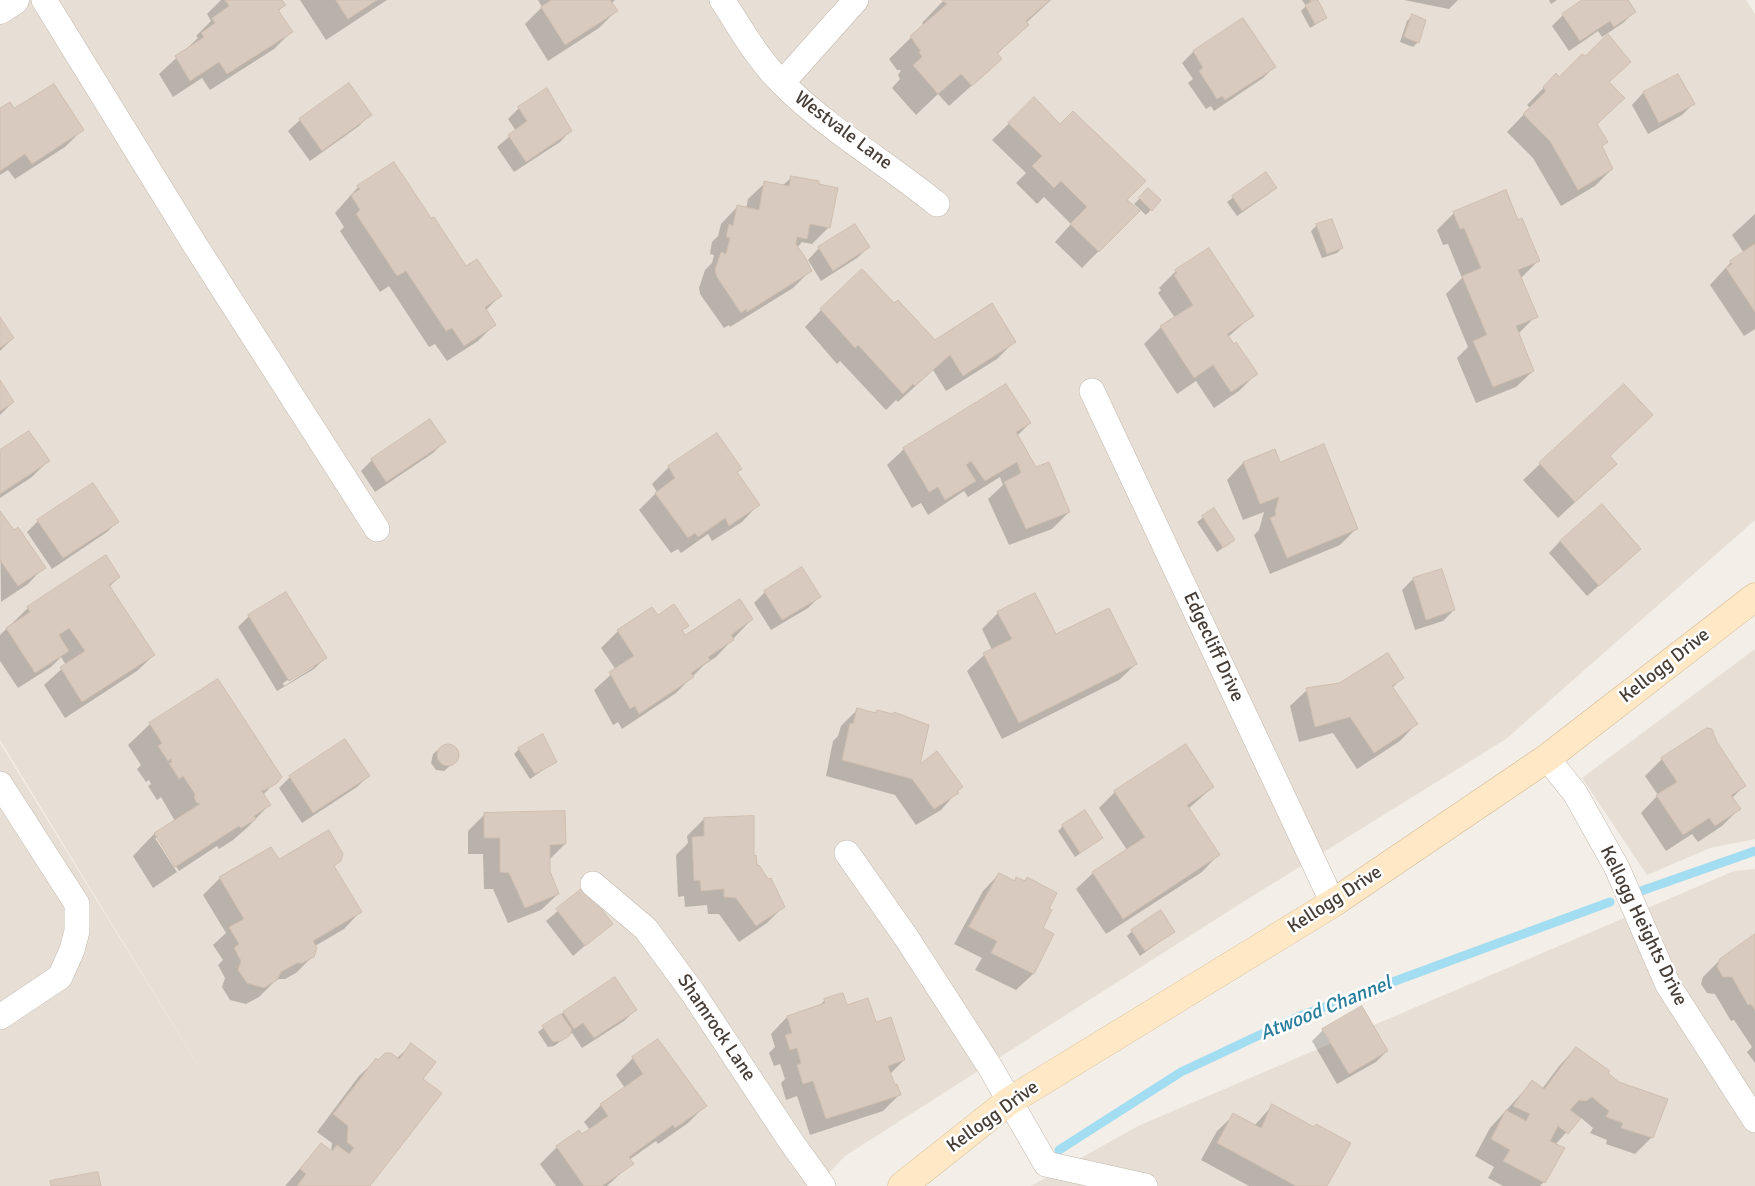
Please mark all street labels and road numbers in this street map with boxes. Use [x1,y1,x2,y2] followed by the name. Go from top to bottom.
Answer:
[790,87,896,175] street label: Westvale Lane
[1178,588,1248,706] street label: Edgecliff Drive
[1615,624,1715,708] street label: Kellogg Drive
[1594,842,1692,1010] street label: Kellogg Heights Drive
[1284,861,1386,939] street label: Kellogg Drive
[672,970,760,1086] street label: Shamrock Lane
[943,1076,1043,1158] street label: Kellogg Drive

